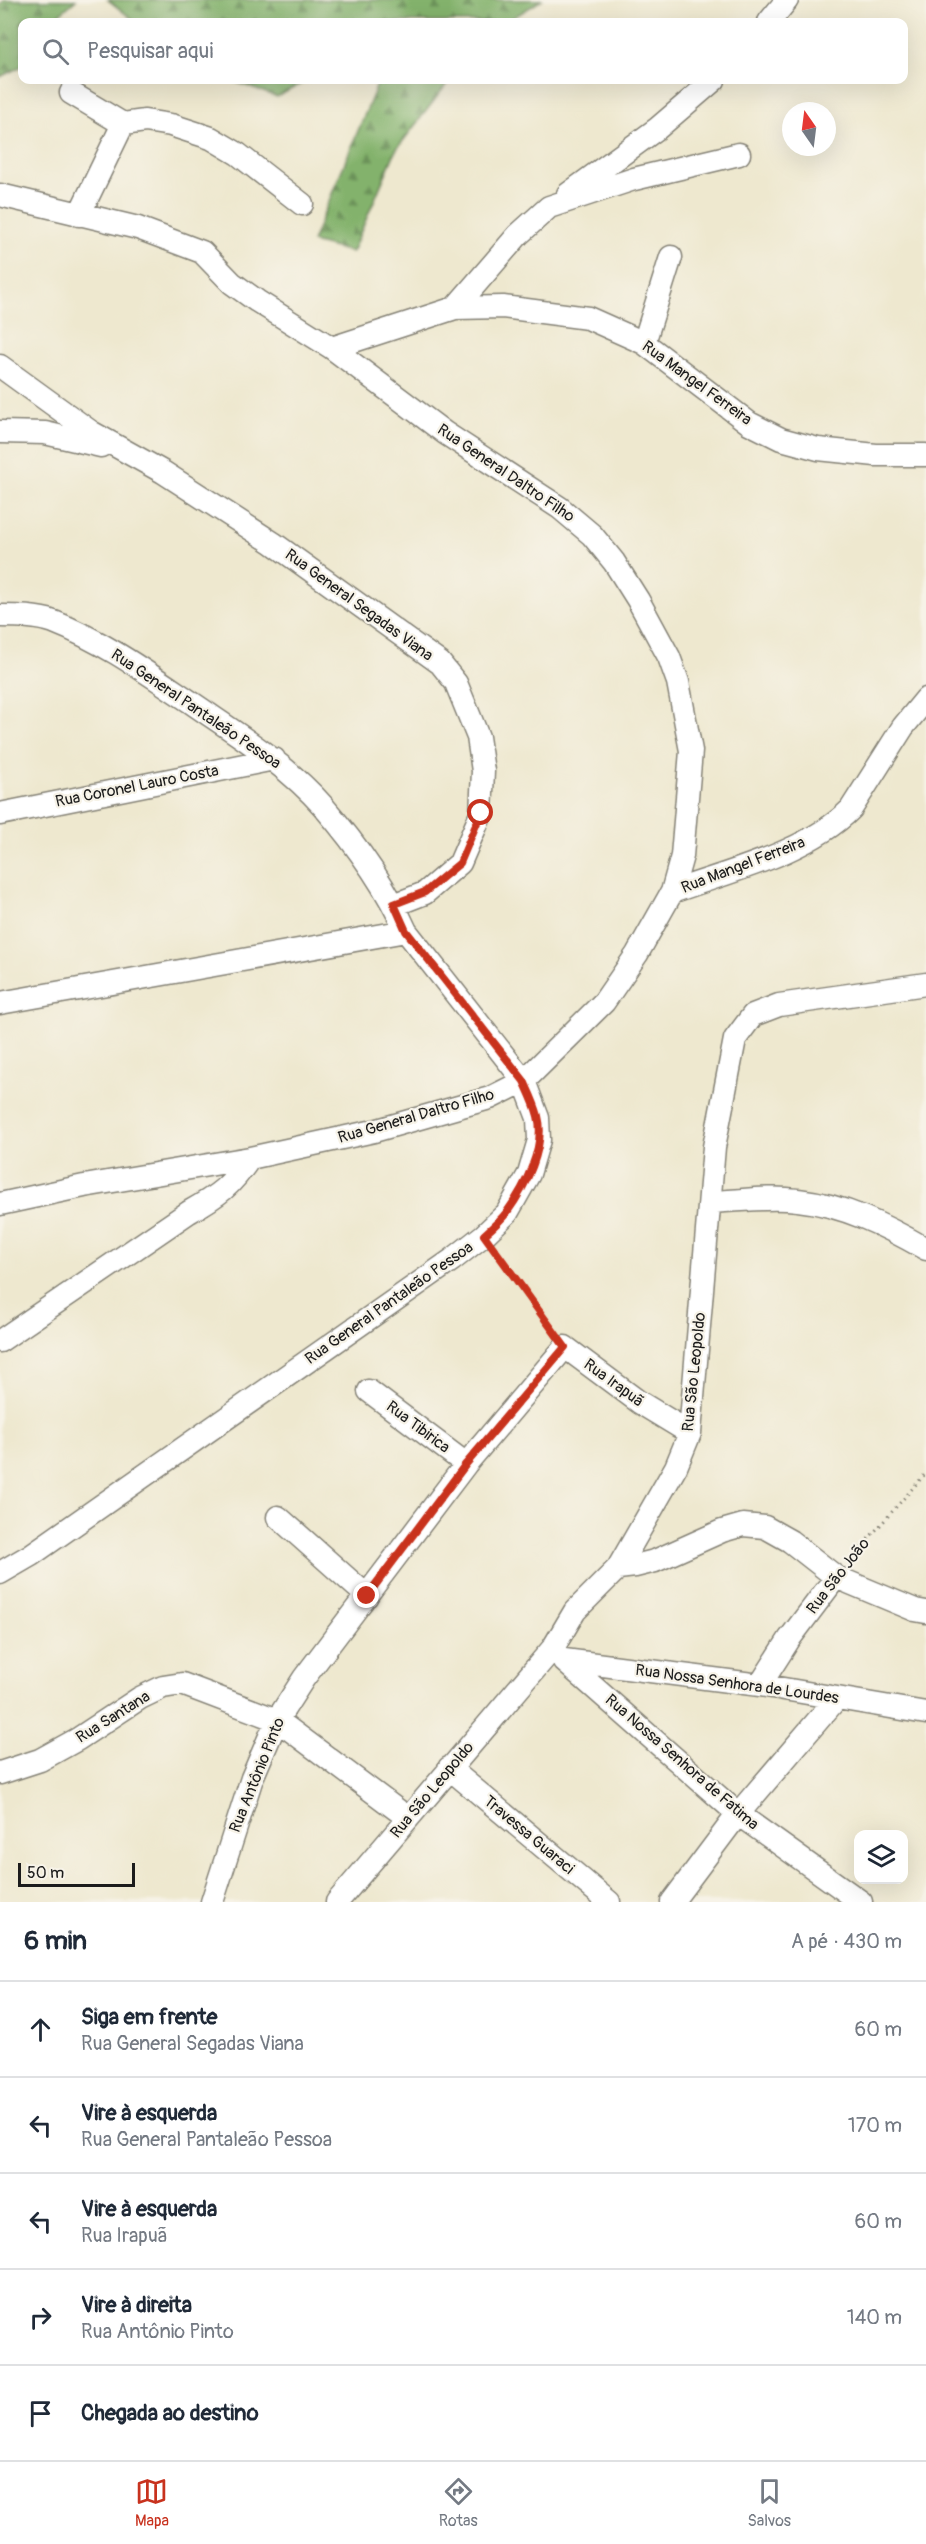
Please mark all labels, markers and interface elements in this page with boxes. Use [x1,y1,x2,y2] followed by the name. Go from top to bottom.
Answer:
[18,18,908,84] search box
[39,35,72,68] icon: search
[87,37,213,65] text: Pesquisar aqui
[782,102,836,156] north arrow
[638,336,756,430] street label: Rua Mangel Ferreira
[434,420,579,527] street label: Rua General Daltro Filho
[281,545,437,665] street label: Rua General Segadas Viana
[107,645,285,773] street label: Rua General Pantaleão Pessoa
[54,760,220,812] street label: Rua Coronel Lauro Costa
[467,799,493,825] route start
[678,832,808,898] street label: Rua Mangel Ferreira
[336,1084,497,1148] street label: Rua General Daltro Filho
[301,1237,477,1369] street label: Rua General Pantaleão Pessoa
[678,1311,710,1433] street label: Rua São Leopoldo
[580,1354,648,1412] street label: Rua Irapuã
[382,1397,454,1457] street label: Rua Tibirica
[802,1534,874,1618] street label: Rua São João
[353,1582,379,1608] route end
[634,1660,840,1708] street label: Rua Nossa Senhora de Lourdes
[72,1686,154,1748] street label: Rua Santana
[601,1690,763,1834] street label: Rua Nossa Senhora de Fatima
[225,1714,289,1835] street label: Rua Antônio Pinto
[386,1737,478,1842] street label: Rua São Leopoldo
[480,1791,578,1879] street label: Travessa Guaraci
[854,1830,908,1884] map controls
[854,1830,908,1884] button: layers
[18,1860,135,1888] scale bar
[27,1863,64,1883] text: 50 m
[24,1925,87,1957] text: 6 min
[791,1929,902,1954] text: A pé · 430 m
[81,2003,217,2031] text: Siga em frente
[24,2013,57,2046] icon: ahead
[855,2017,902,2042] text: 60 m
[81,2031,304,2056] text: Rua General Segadas Viana
[81,2099,217,2127] text: Vire à esquerda
[24,2109,57,2142] icon: left
[848,2113,902,2138] text: 170 m
[81,2127,332,2152] text: Rua General Pantaleão Pessoa
[81,2195,217,2223] text: Vire à esquerda
[24,2205,57,2238] icon: left
[855,2209,902,2234] text: 60 m
[81,2223,168,2248] text: Rua Irapuã
[81,2291,192,2319] text: Vire à direita
[24,2301,57,2334] icon: right
[847,2305,902,2330] text: 140 m
[81,2319,234,2344] text: Rua Antônio Pinto
[24,2397,57,2430] icon: arrive
[81,2399,259,2427] text: Chegada ao destino
[135,2475,169,2531] tab: Mapa
[439,2475,478,2531] tab: Rotas
[748,2475,791,2531] tab: Salvos

